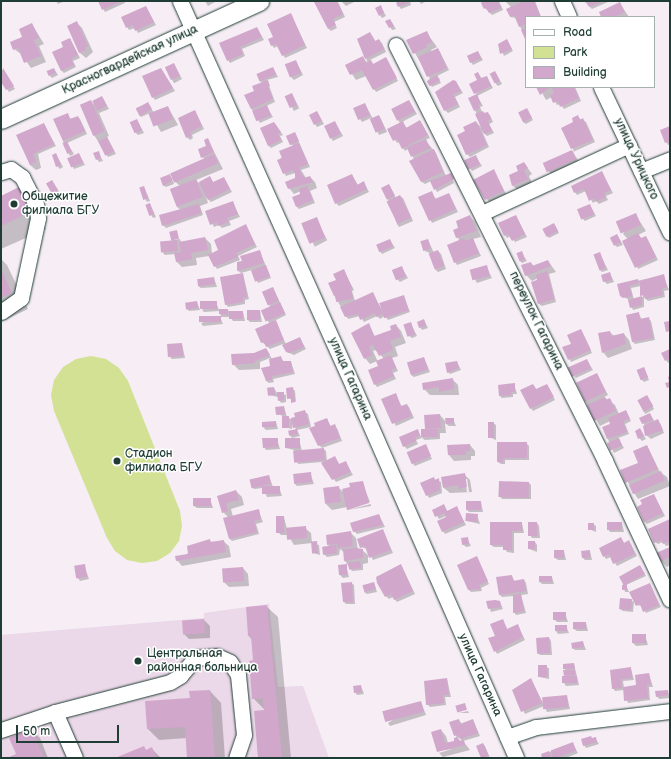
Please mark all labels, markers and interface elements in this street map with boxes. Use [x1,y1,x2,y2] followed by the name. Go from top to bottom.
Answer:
[525,16,655,88] legend
[60,22,200,98] street label: Красногвардейская улица
[563,25,592,40] text: Road
[563,45,587,60] text: Park
[563,65,607,80] text: Building
[611,116,661,202] street label: улица Урицкого
[22,190,99,218] place label: Общежитие филиала БГУ
[9,199,19,209] marker: Общежитие филиала БГУ
[506,269,566,373] street label: переулок Гагарина
[325,335,375,423] street label: улица Гагарина
[125,447,202,475] place label: Стадион филиала БГУ
[112,456,122,466] marker: Стадион филиала БГУ
[455,631,505,719] street label: улица Гагарина
[147,647,258,675] place label: Центральная районная больница
[132,655,144,667] marker: Центральная районная больница
[18,717,121,743] scale bar
[23,724,50,739] text: 50 m

